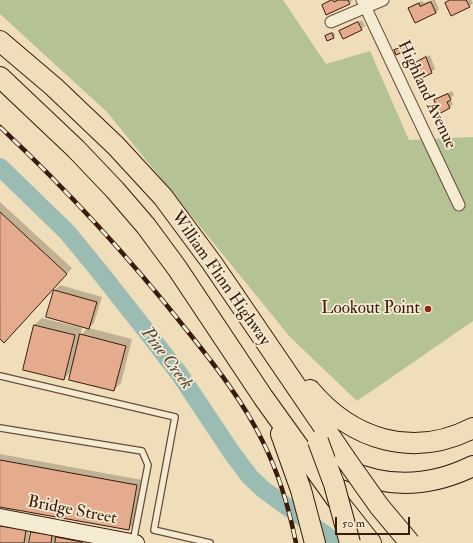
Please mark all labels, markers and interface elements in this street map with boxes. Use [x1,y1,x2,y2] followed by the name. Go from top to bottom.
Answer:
[392,38,460,152] street label: Highland Avenue
[166,208,274,350] street label: William Flinn Highway
[321,299,420,319] place label: Lookout Point
[423,304,433,314] marker: Lookout Point
[136,324,196,394] water label: Pine Creek
[26,492,118,530] street label: Bridge Street
[337,509,412,535] scale bar
[342,516,365,531] text: 50 m

